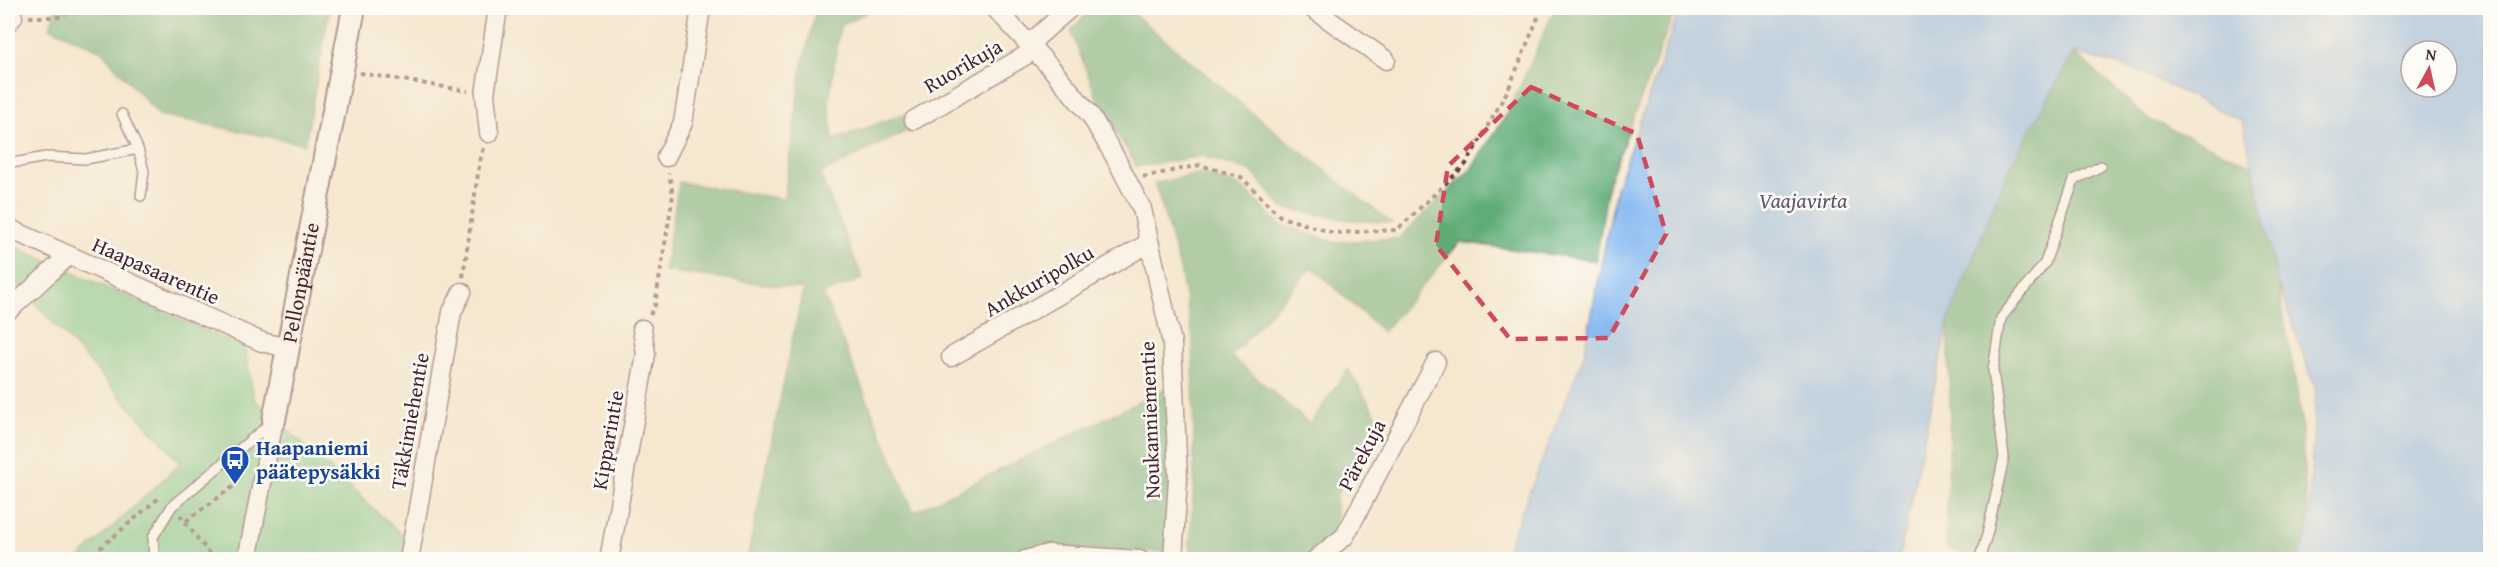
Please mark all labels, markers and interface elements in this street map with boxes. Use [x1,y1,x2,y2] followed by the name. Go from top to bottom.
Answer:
[918,31,1008,101] street label: Ruorikuja
[2399,39,2459,99] north arrow
[2424,42,2438,67] text: N
[1759,184,1847,216] water label: Vaajavirta
[273,220,327,345] street label: Pellonpääntie
[88,229,225,312] street label: Haapasaarentie
[978,236,1100,324] street label: Ankkuripolku
[1131,341,1168,499] street label: Noukanniementie
[382,350,437,492] street label: Täkkimiehentie
[584,388,632,492] street label: Kipparintie
[1330,413,1393,496] street label: Pärekuja
[256,432,381,487] place label: Haapaniemi päätepysäkki
[219,444,251,486] bus stop icon: Haapaniemi päätepysäkki

